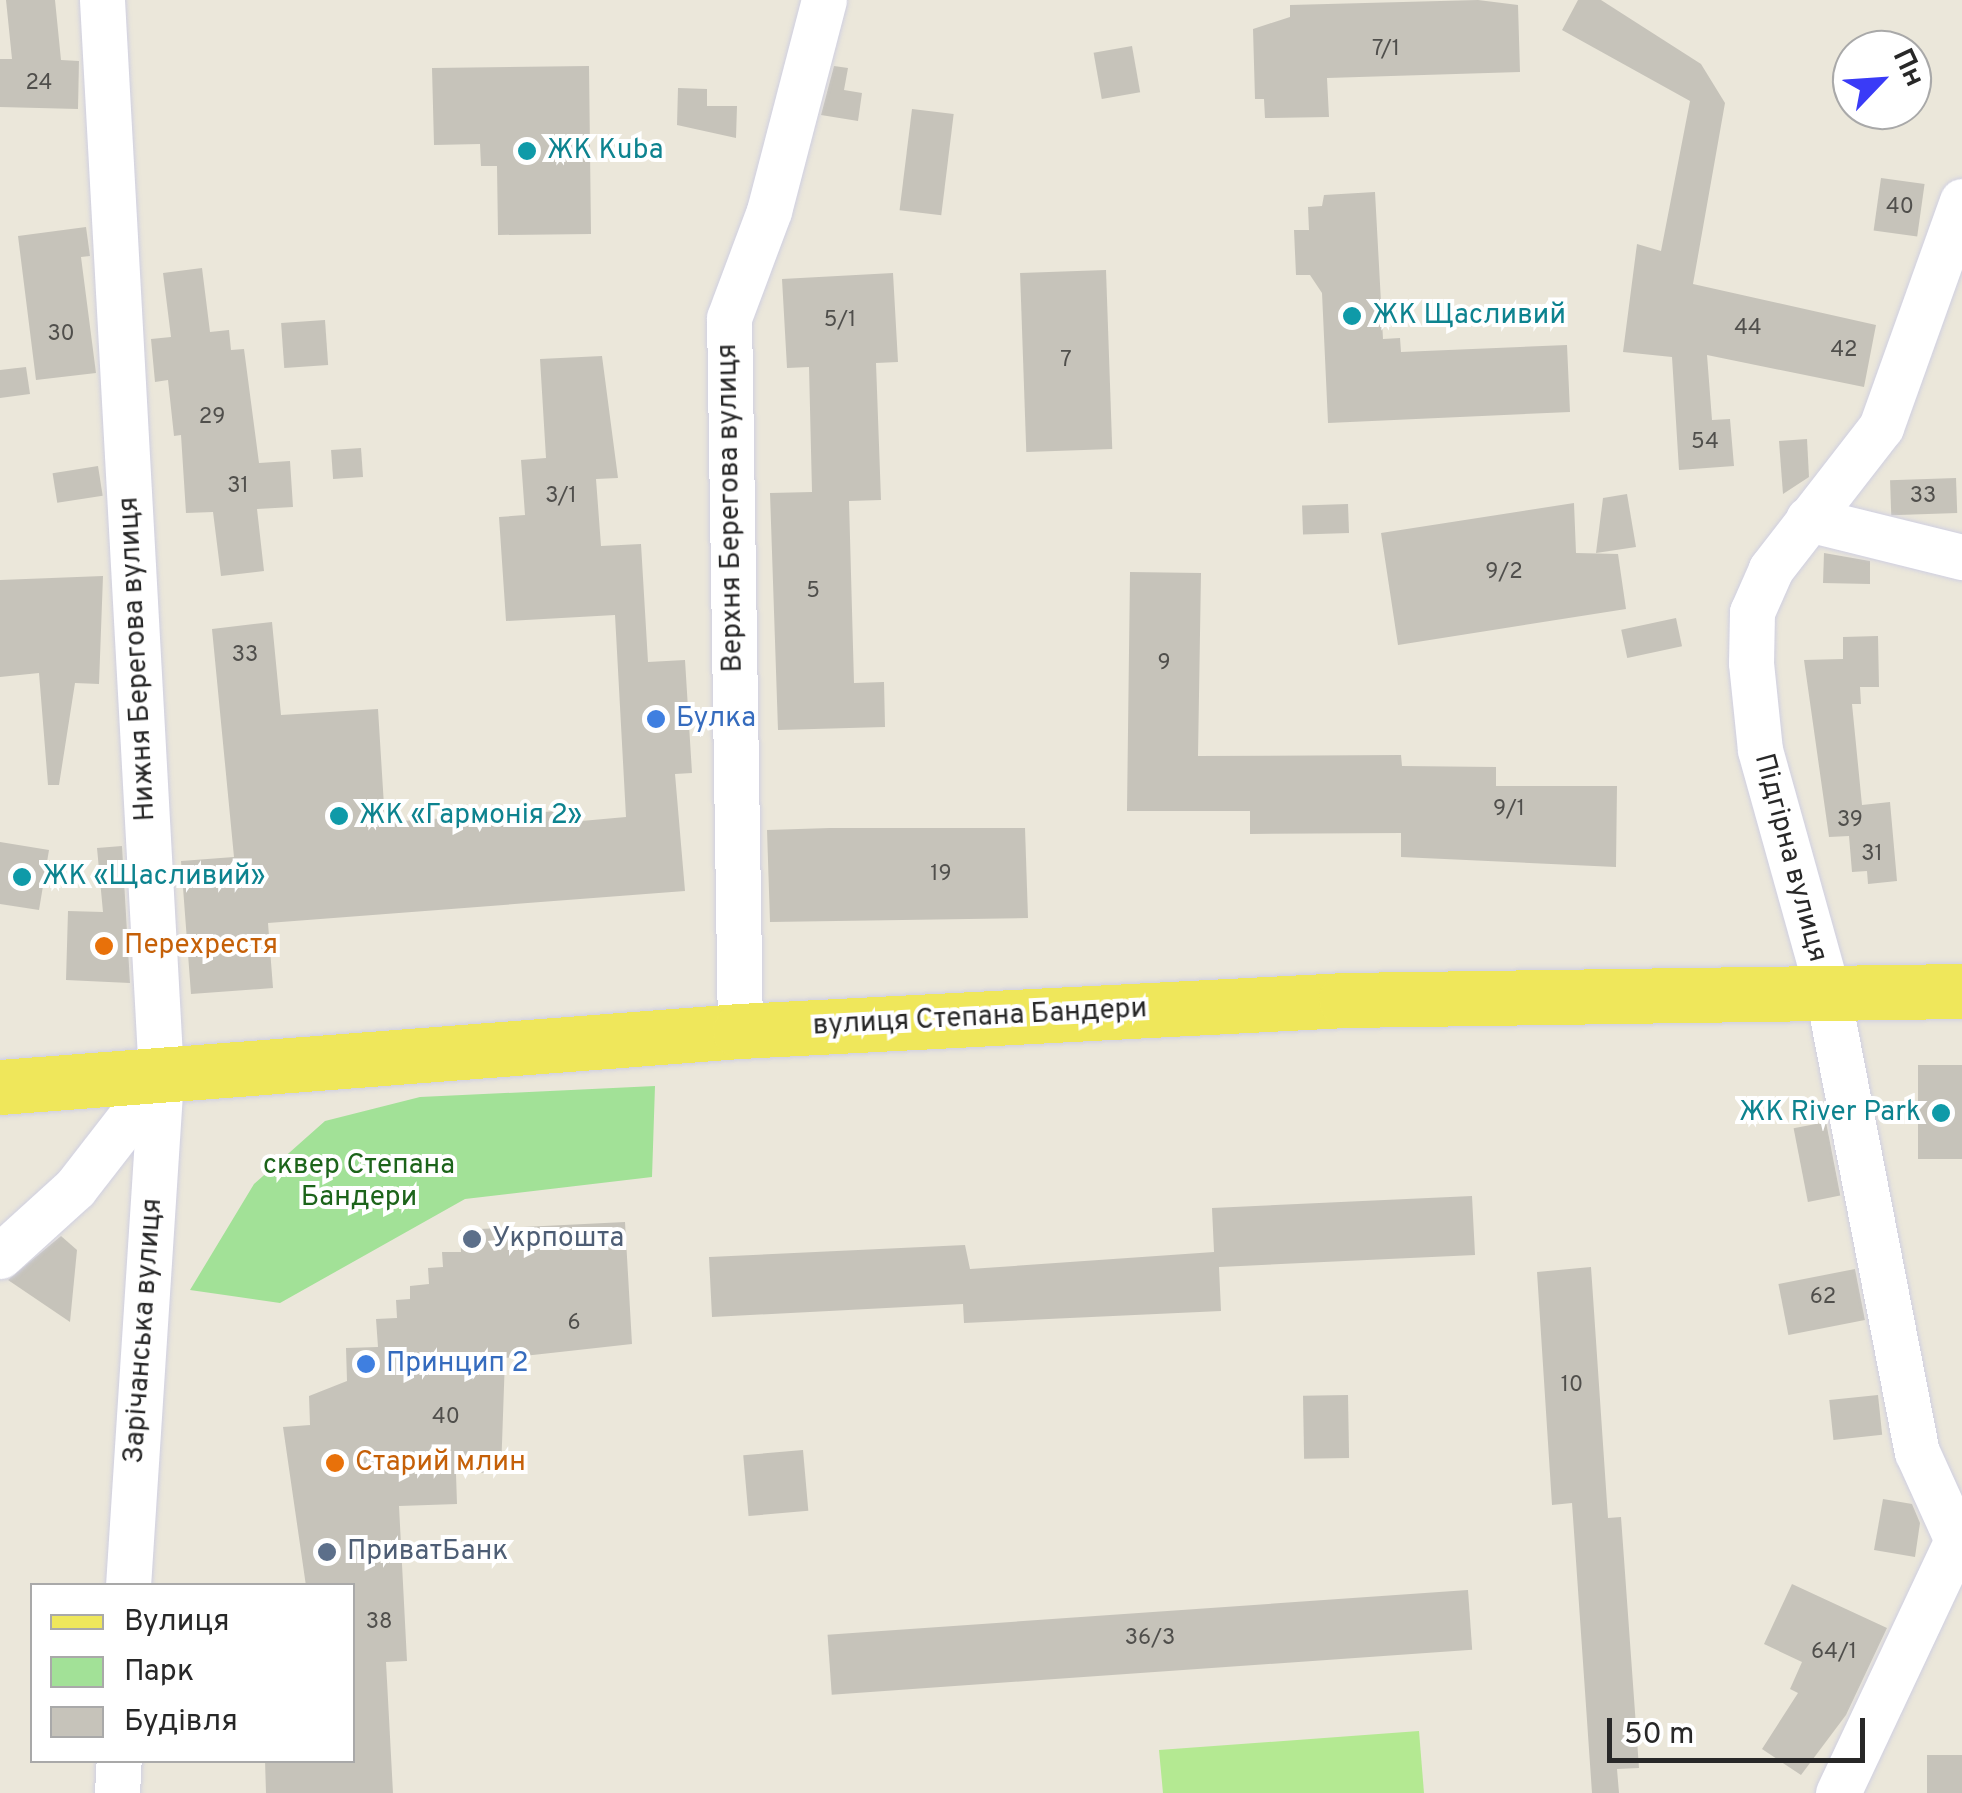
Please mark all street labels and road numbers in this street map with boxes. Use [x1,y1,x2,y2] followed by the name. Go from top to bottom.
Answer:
[711,343,751,673] street label: Верхня Берегова вулиця
[113,496,163,822] street label: Нижня Берегова вулиця
[1746,750,1834,966] street label: Підгірна вулиця
[812,992,1148,1044] street label: вулиця Степана Бандери
[118,1197,170,1465] street label: Зарічанська вулиця

